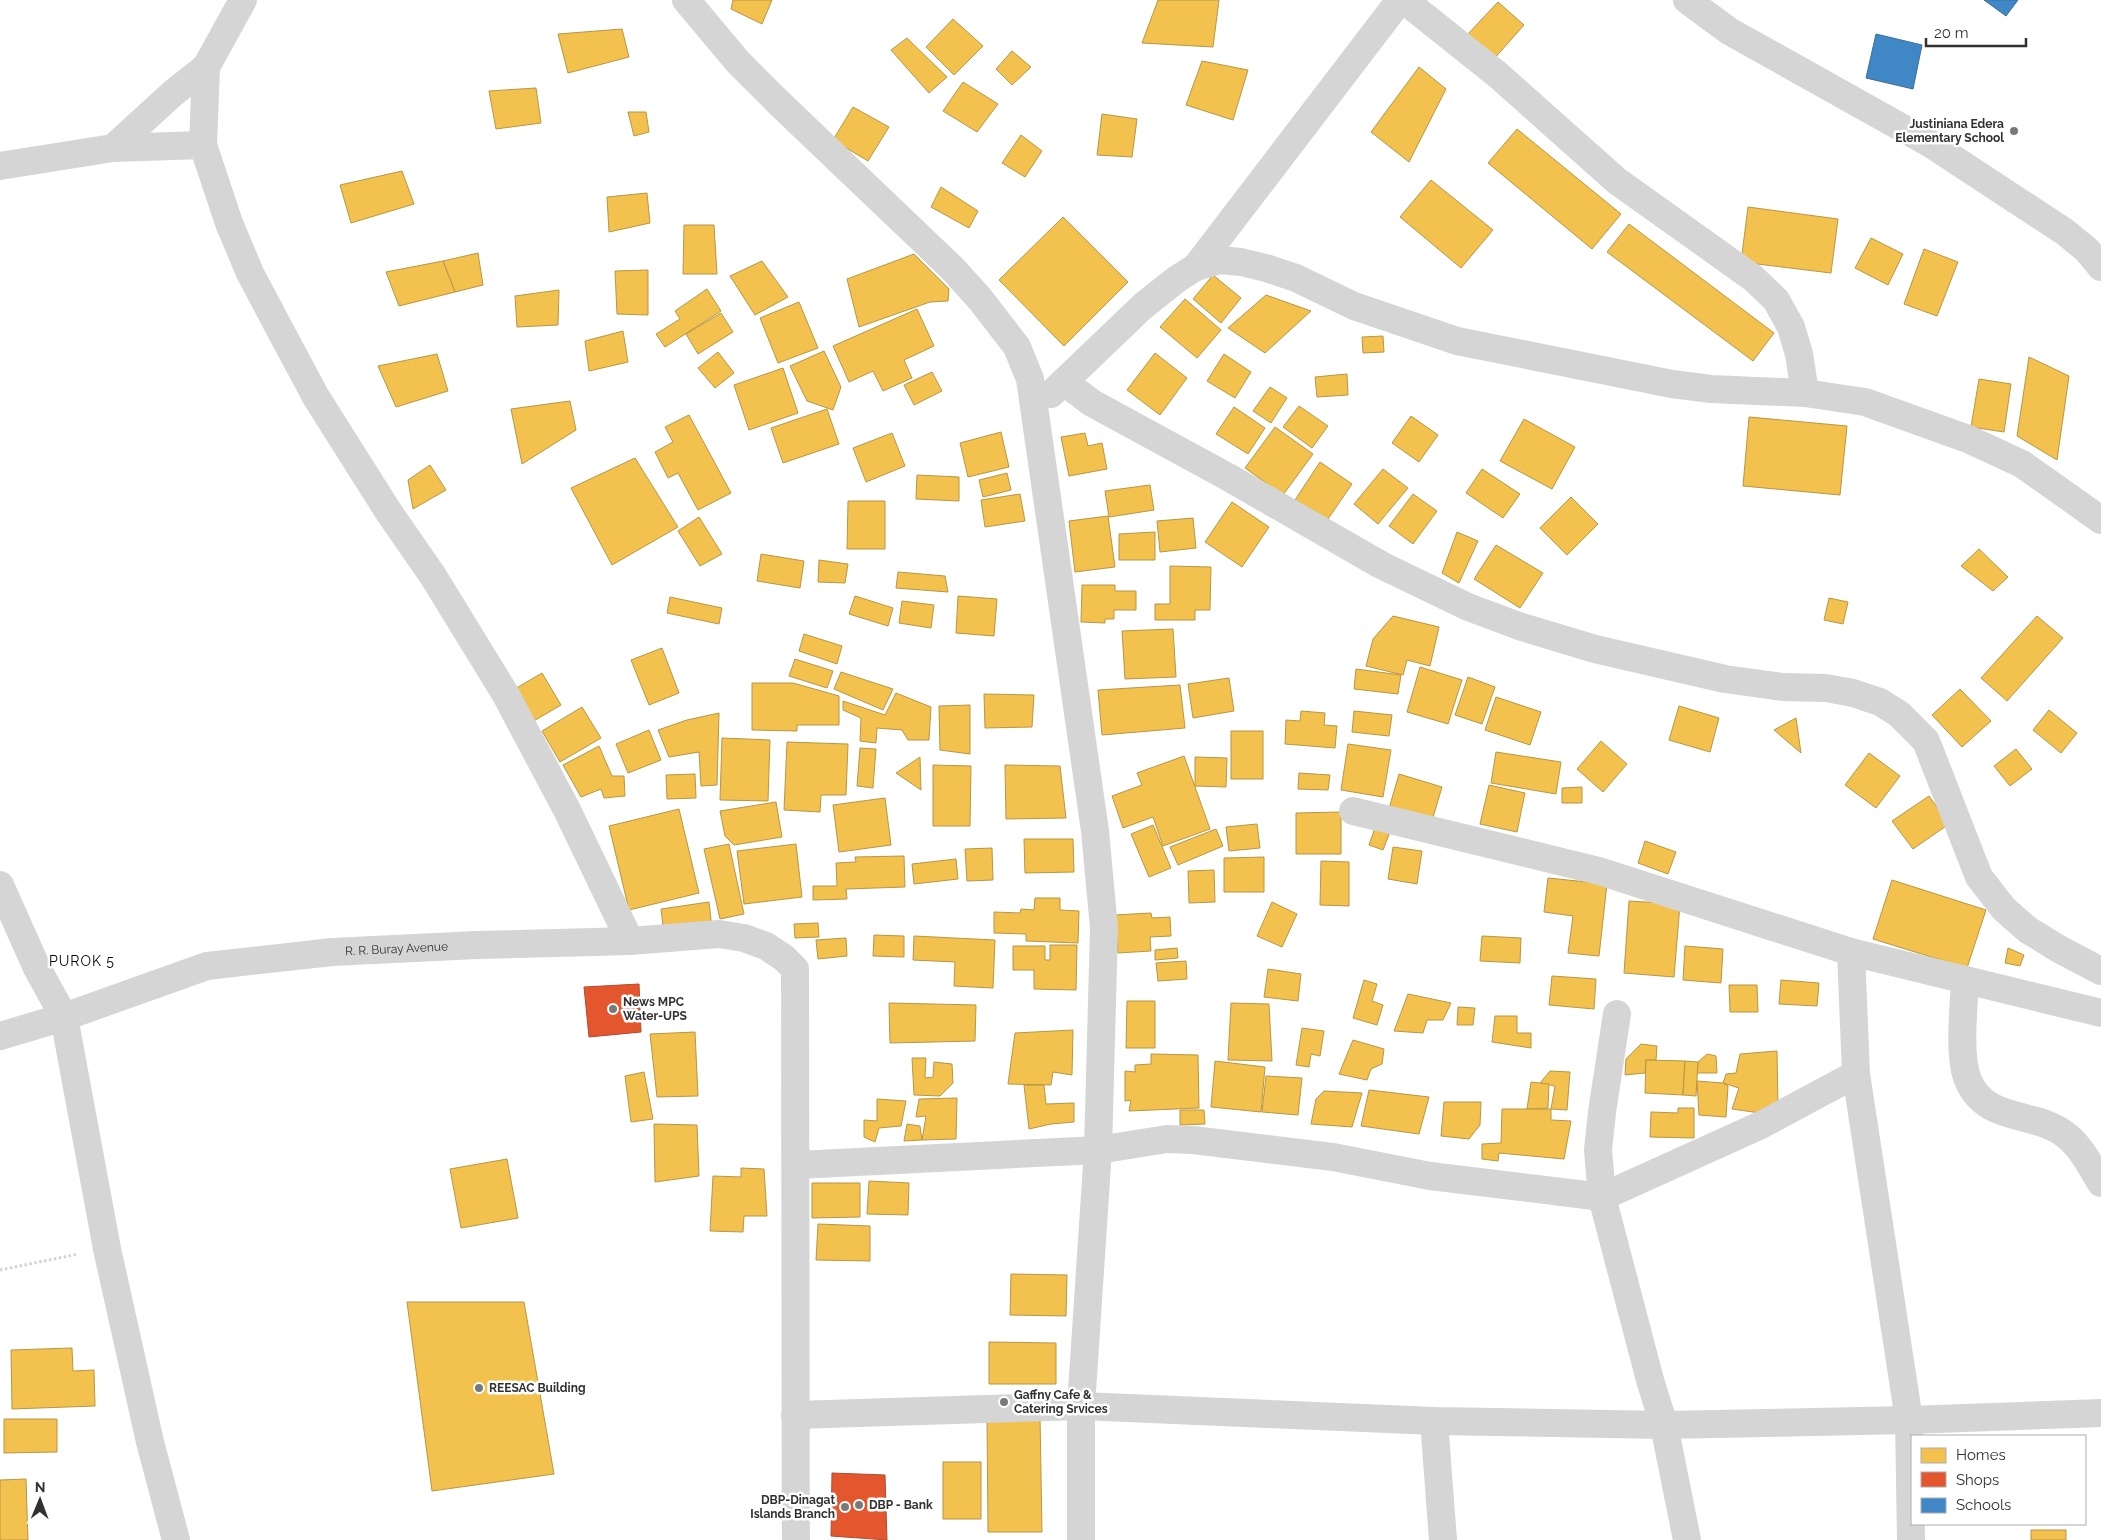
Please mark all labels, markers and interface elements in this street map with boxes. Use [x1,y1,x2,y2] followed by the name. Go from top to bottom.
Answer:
[1926,15,2026,47] scale bar
[1934,24,1969,42] text: 20 m
[1895,117,2004,145] place label: Justiniana Edera Elementary School
[2008,125,2020,137] marker: Justiniana Edera Elementary School
[345,939,448,958] street label: R. R. Buray Avenue
[49,953,115,969] district label: PUROK 5
[623,995,687,1023] place label: News MPC Water-UPS
[607,1003,619,1015] marker: News MPC Water-UPS
[489,1381,586,1395] place label: REESAC Building
[473,1382,485,1394] marker: REESAC Building
[1014,1388,1108,1416] place label: Gaffny Cafe & Catering Srvices
[998,1396,1010,1408] marker: Gaffny Cafe & Catering Srvices
[1911,1435,2086,1525] legend
[1956,1446,2006,1464] text: Homes
[1956,1471,1999,1489] text: Shops
[15,1475,65,1525] north arrow
[35,1479,46,1495] text: N
[750,1493,835,1521] place label: DBP-Dinagat Islands Branch
[1956,1496,2011,1514] text: Schools
[869,1498,933,1512] place label: DBP - Bank
[853,1499,865,1511] marker: DBP - Bank
[839,1501,851,1513] marker: DBP-Dinagat Islands Branch

